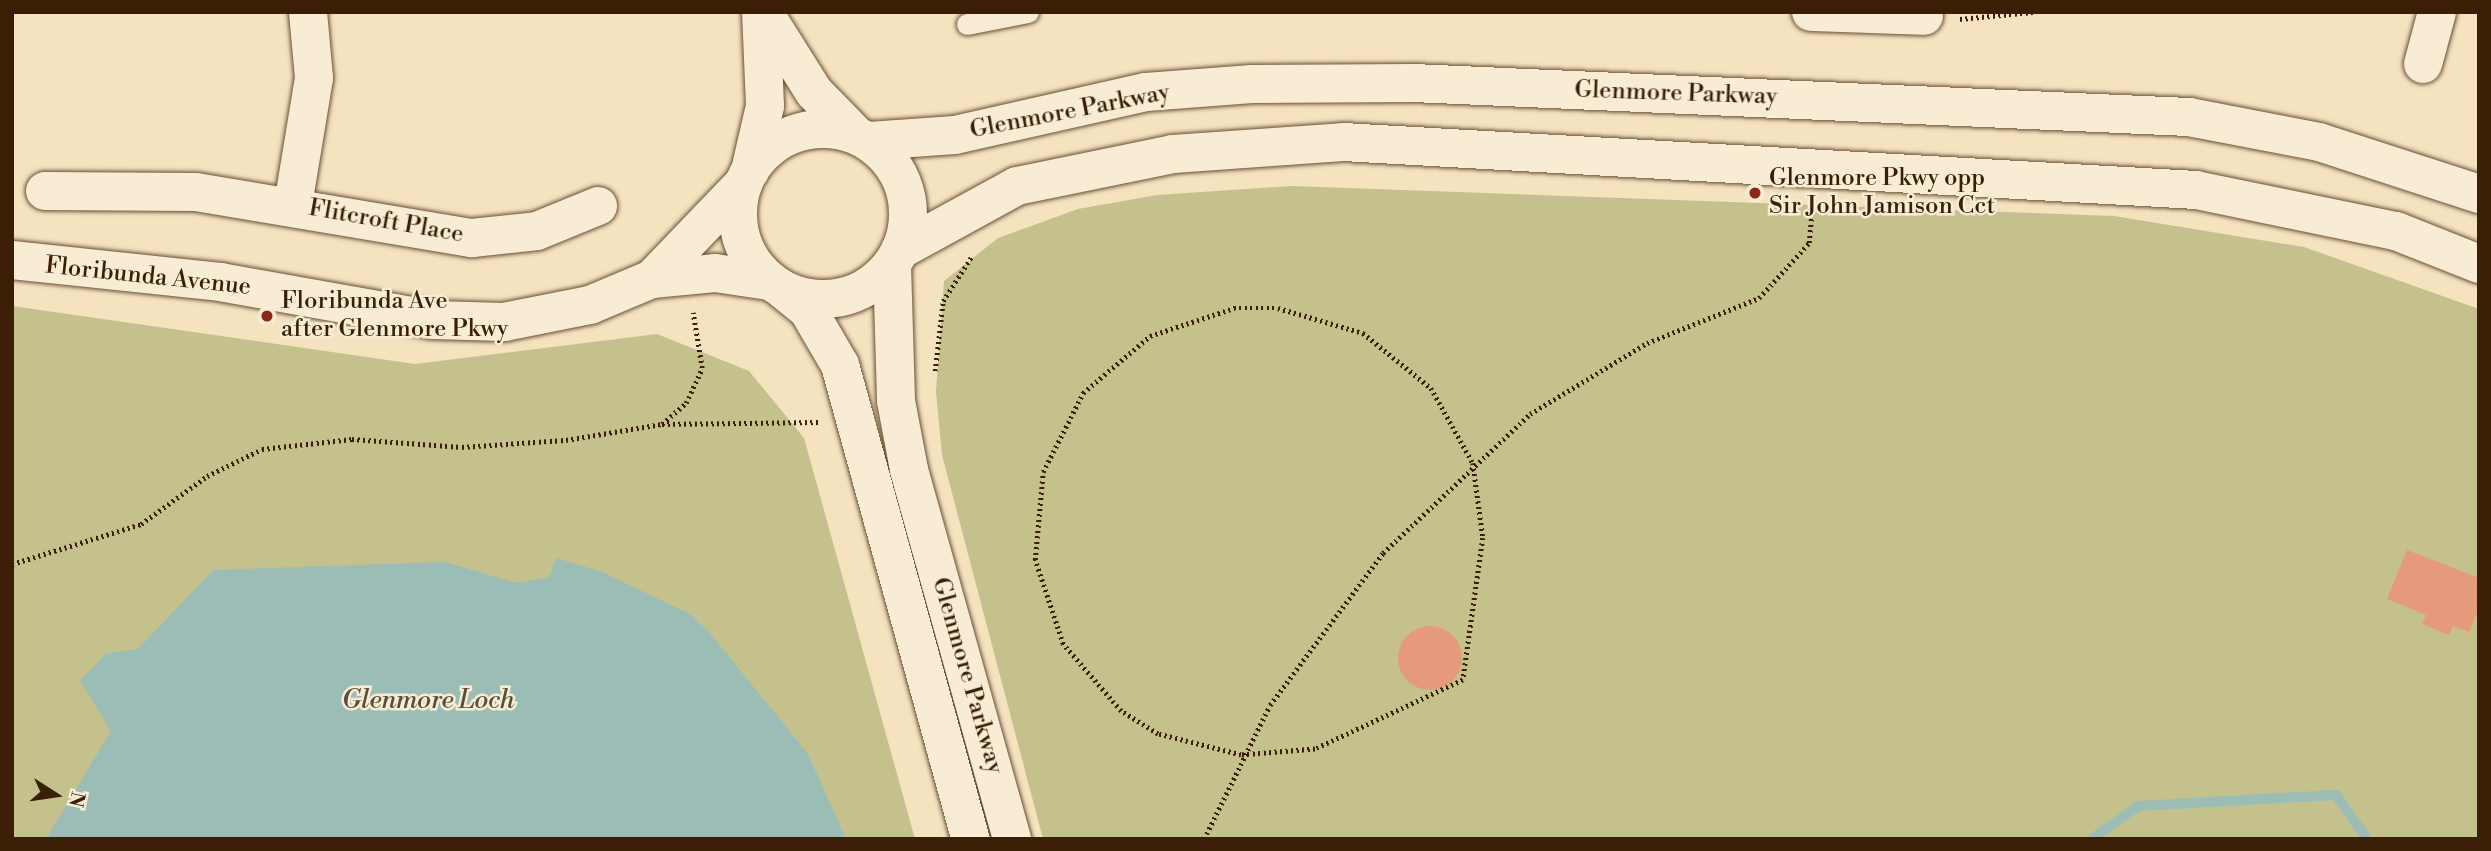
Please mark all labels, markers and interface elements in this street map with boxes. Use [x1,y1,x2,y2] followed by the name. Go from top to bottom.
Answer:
[1574,76,1778,112] street label: Glenmore Parkway
[968,78,1172,146] street label: Glenmore Parkway
[1769,165,1995,221] place label: Glenmore Pkwy opp Sir John Jamison Cct
[1747,185,1763,201] marker: Glenmore Pkwy opp Sir John Jamison Cct
[306,194,466,250] street label: Flitcroft Place
[44,252,252,302] street label: Floribunda Avenue
[281,288,508,344] place label: Floribunda Ave after Glenmore Pkwy
[259,308,275,324] marker: Floribunda Ave after Glenmore Pkwy
[925,574,1009,778] street label: Glenmore Parkway
[342,685,514,717] water label: Glenmore Loch
[21,760,91,830] north arrow
[63,790,90,809] text: N

